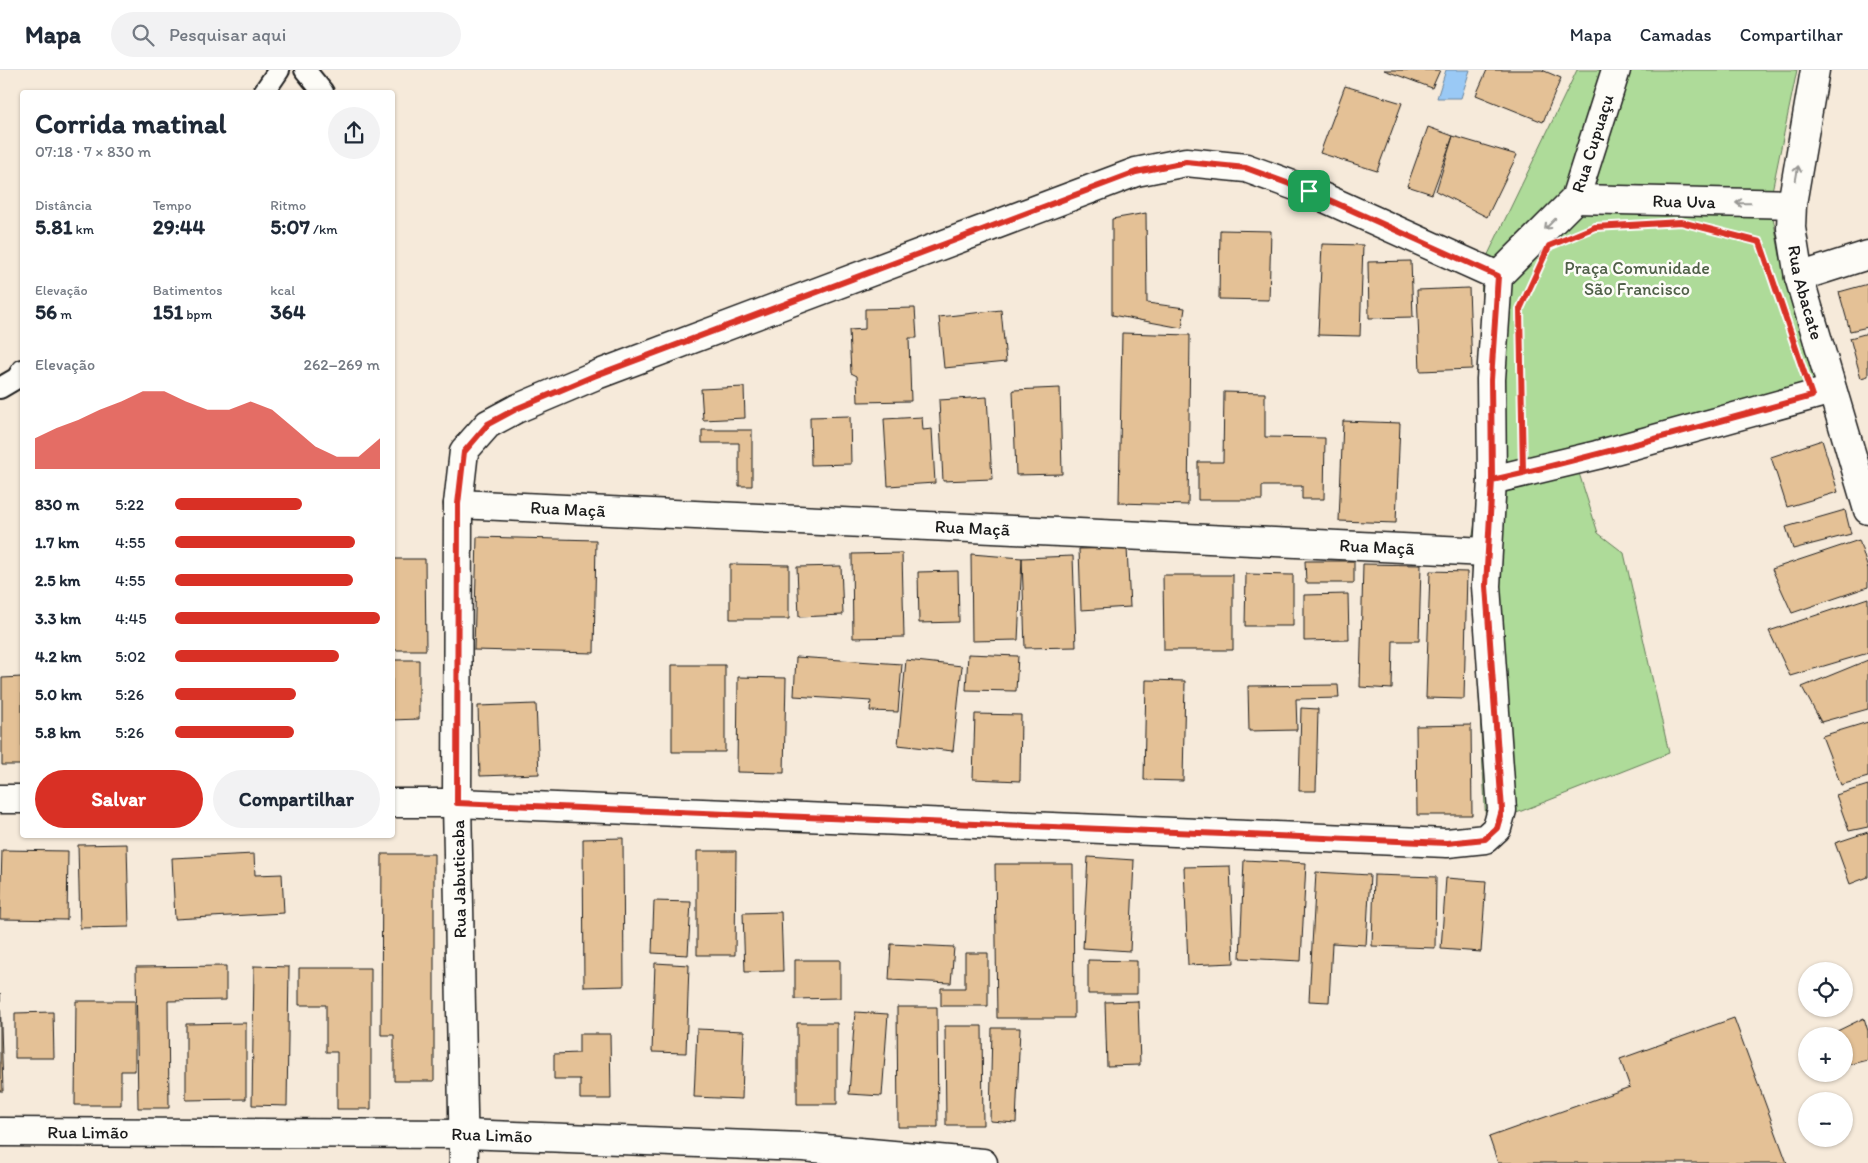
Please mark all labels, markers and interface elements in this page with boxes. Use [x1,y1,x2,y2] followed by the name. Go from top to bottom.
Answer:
[111,12,461,57] search box
[25,20,81,49] text: Mapa
[129,21,157,49] icon: search
[169,23,286,46] text: Pesquisar aqui
[1570,24,1612,46] text: Mapa
[1640,24,1712,46] text: Camadas
[1740,24,1843,46] text: Compartilhar
[1567,92,1619,196] street label: Rua Cupuaçu
[35,106,226,140] text: Corrida matinal
[328,107,380,159] button: share
[35,142,151,161] text: 07:18 · 7 × 830 m
[1793,165,1803,181] one-way arrow
[1288,170,1330,212] pin
[1295,177,1323,205] icon: arrive
[1652,190,1717,213] street label: Rua Uva
[35,197,92,214] text: Distância
[153,197,192,214] text: Tempo
[270,197,306,214] text: Ritmo
[1735,198,1751,207] one-way arrow
[35,214,72,239] text: 5.81
[153,214,205,239] text: 29:44
[270,214,310,239] text: 5:07
[1544,218,1556,231] one-way arrow
[72,221,94,238] text: km
[310,221,337,238] text: /km
[1783,244,1828,342] street label: Rua Abacate
[1564,257,1710,300] park label: Praça Comunidade São Francisco
[35,282,88,299] text: Elevação
[153,282,222,299] text: Batimentos
[270,282,295,299] text: kcal
[35,299,57,324] text: 56
[153,299,183,324] text: 151
[270,299,306,324] text: 364
[57,306,72,323] text: m
[183,306,212,323] text: bpm
[35,355,95,374] text: Elevação
[303,355,380,374] text: 262–269 m
[35,495,79,514] text: 830 m
[115,495,144,514] text: 5:22
[530,496,607,522] street label: Rua Maçã
[934,515,1011,541] street label: Rua Maçã
[35,533,79,552] text: 1.7 km
[115,533,145,552] text: 4:55
[1339,534,1416,560] street label: Rua Maçã
[35,571,81,590] text: 2.5 km
[115,571,145,590] text: 4:55
[35,609,81,628] text: 3.3 km
[115,609,147,628] text: 4:45
[35,647,82,666] text: 4.2 km
[115,647,146,666] text: 5:02
[35,685,82,704] text: 5.0 km
[115,685,144,704] text: 5:26
[35,723,81,742] text: 5.8 km
[115,723,144,742] text: 5:26
[35,770,203,828] button: Salvar
[213,770,380,828] button: Compartilhar
[447,819,471,938] street label: Rua Jabuticaba
[1798,962,1853,1147] map controls
[1798,962,1853,1017] button: locate
[1798,1027,1853,1082] button: +
[1798,1092,1853,1147] button: −
[47,1121,129,1144] street label: Rua Limão
[451,1123,533,1148] street label: Rua Limão

